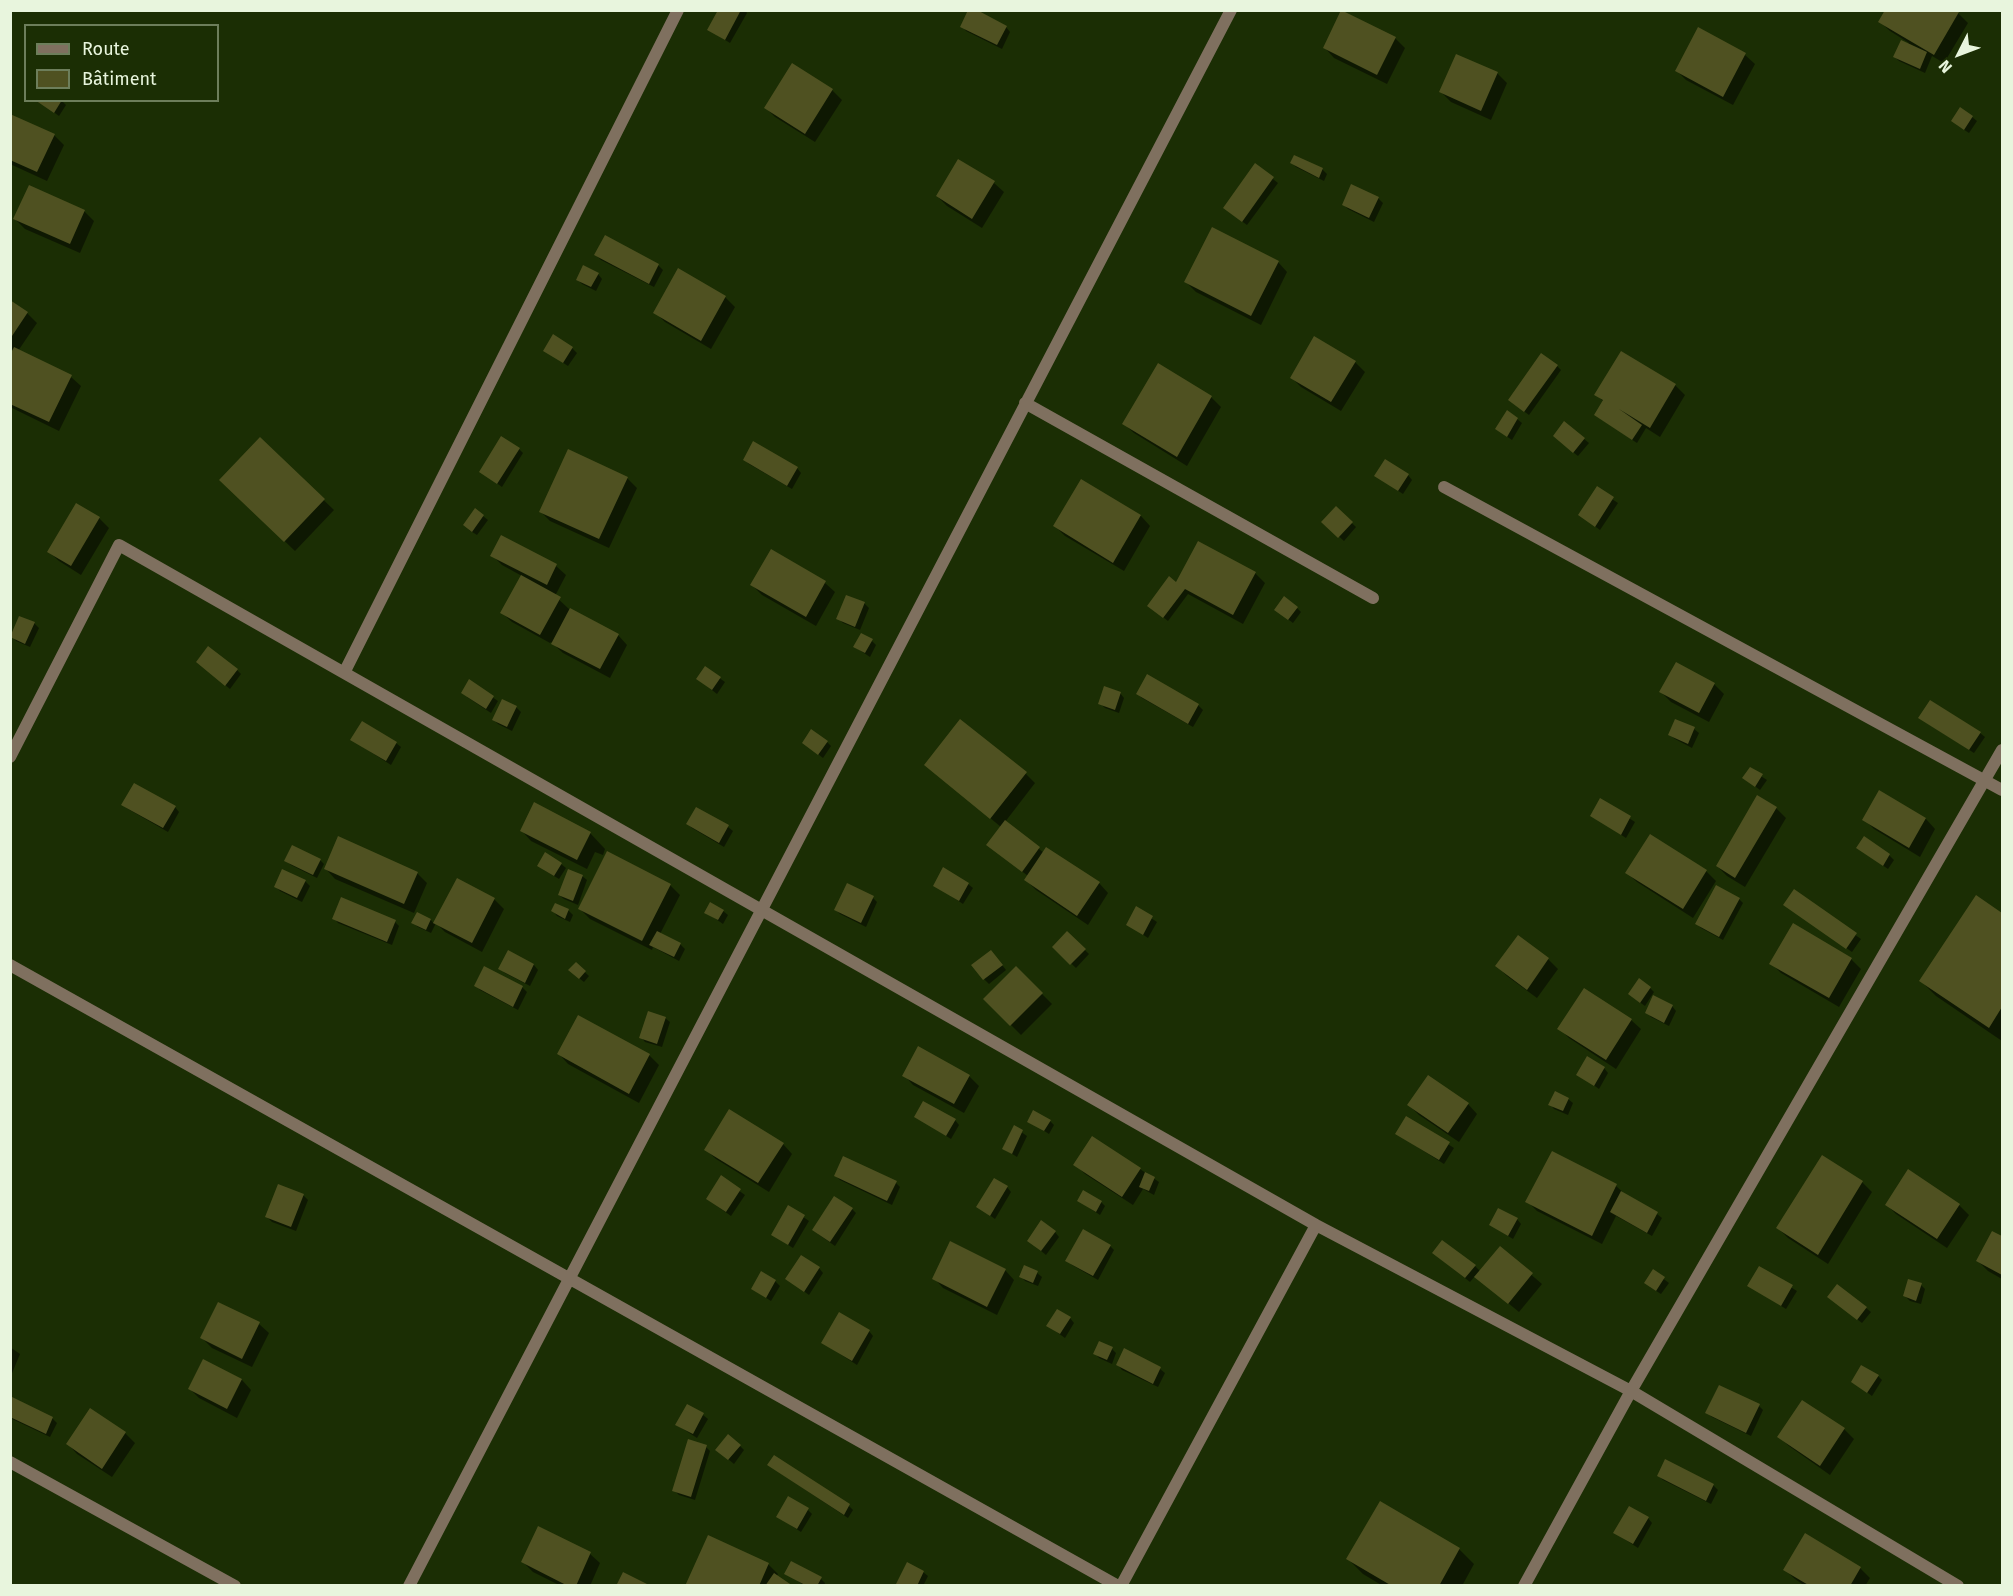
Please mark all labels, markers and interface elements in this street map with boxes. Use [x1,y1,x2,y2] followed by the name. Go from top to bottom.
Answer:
[24,24,219,102] legend
[1929,24,1989,84] north arrow
[82,38,130,60] text: Route
[1935,56,1956,77] text: N
[82,68,157,90] text: Bâtiment

